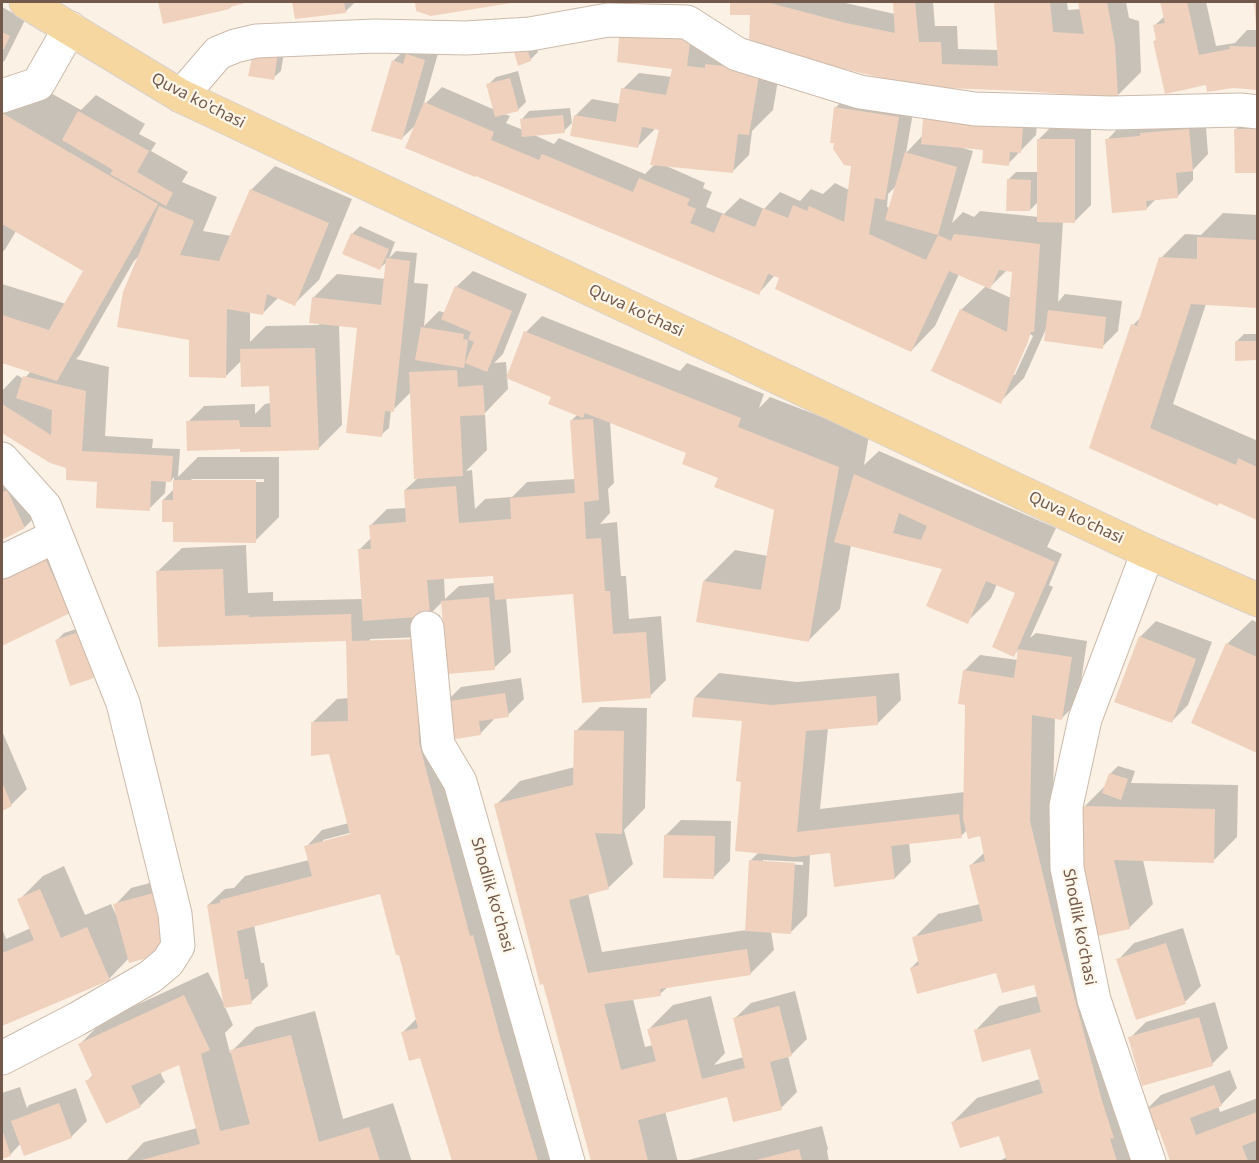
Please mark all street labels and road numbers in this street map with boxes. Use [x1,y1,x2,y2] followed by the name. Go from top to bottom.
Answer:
[148,69,248,133] street label: Quva ko'chasi
[585,281,687,341] street label: Quva ko'chasi
[1025,488,1127,548] street label: Quva ko'chasi
[466,835,518,955] street label: Shodlik koʻchasi
[1058,867,1100,987] street label: Shodlik koʻchasi

